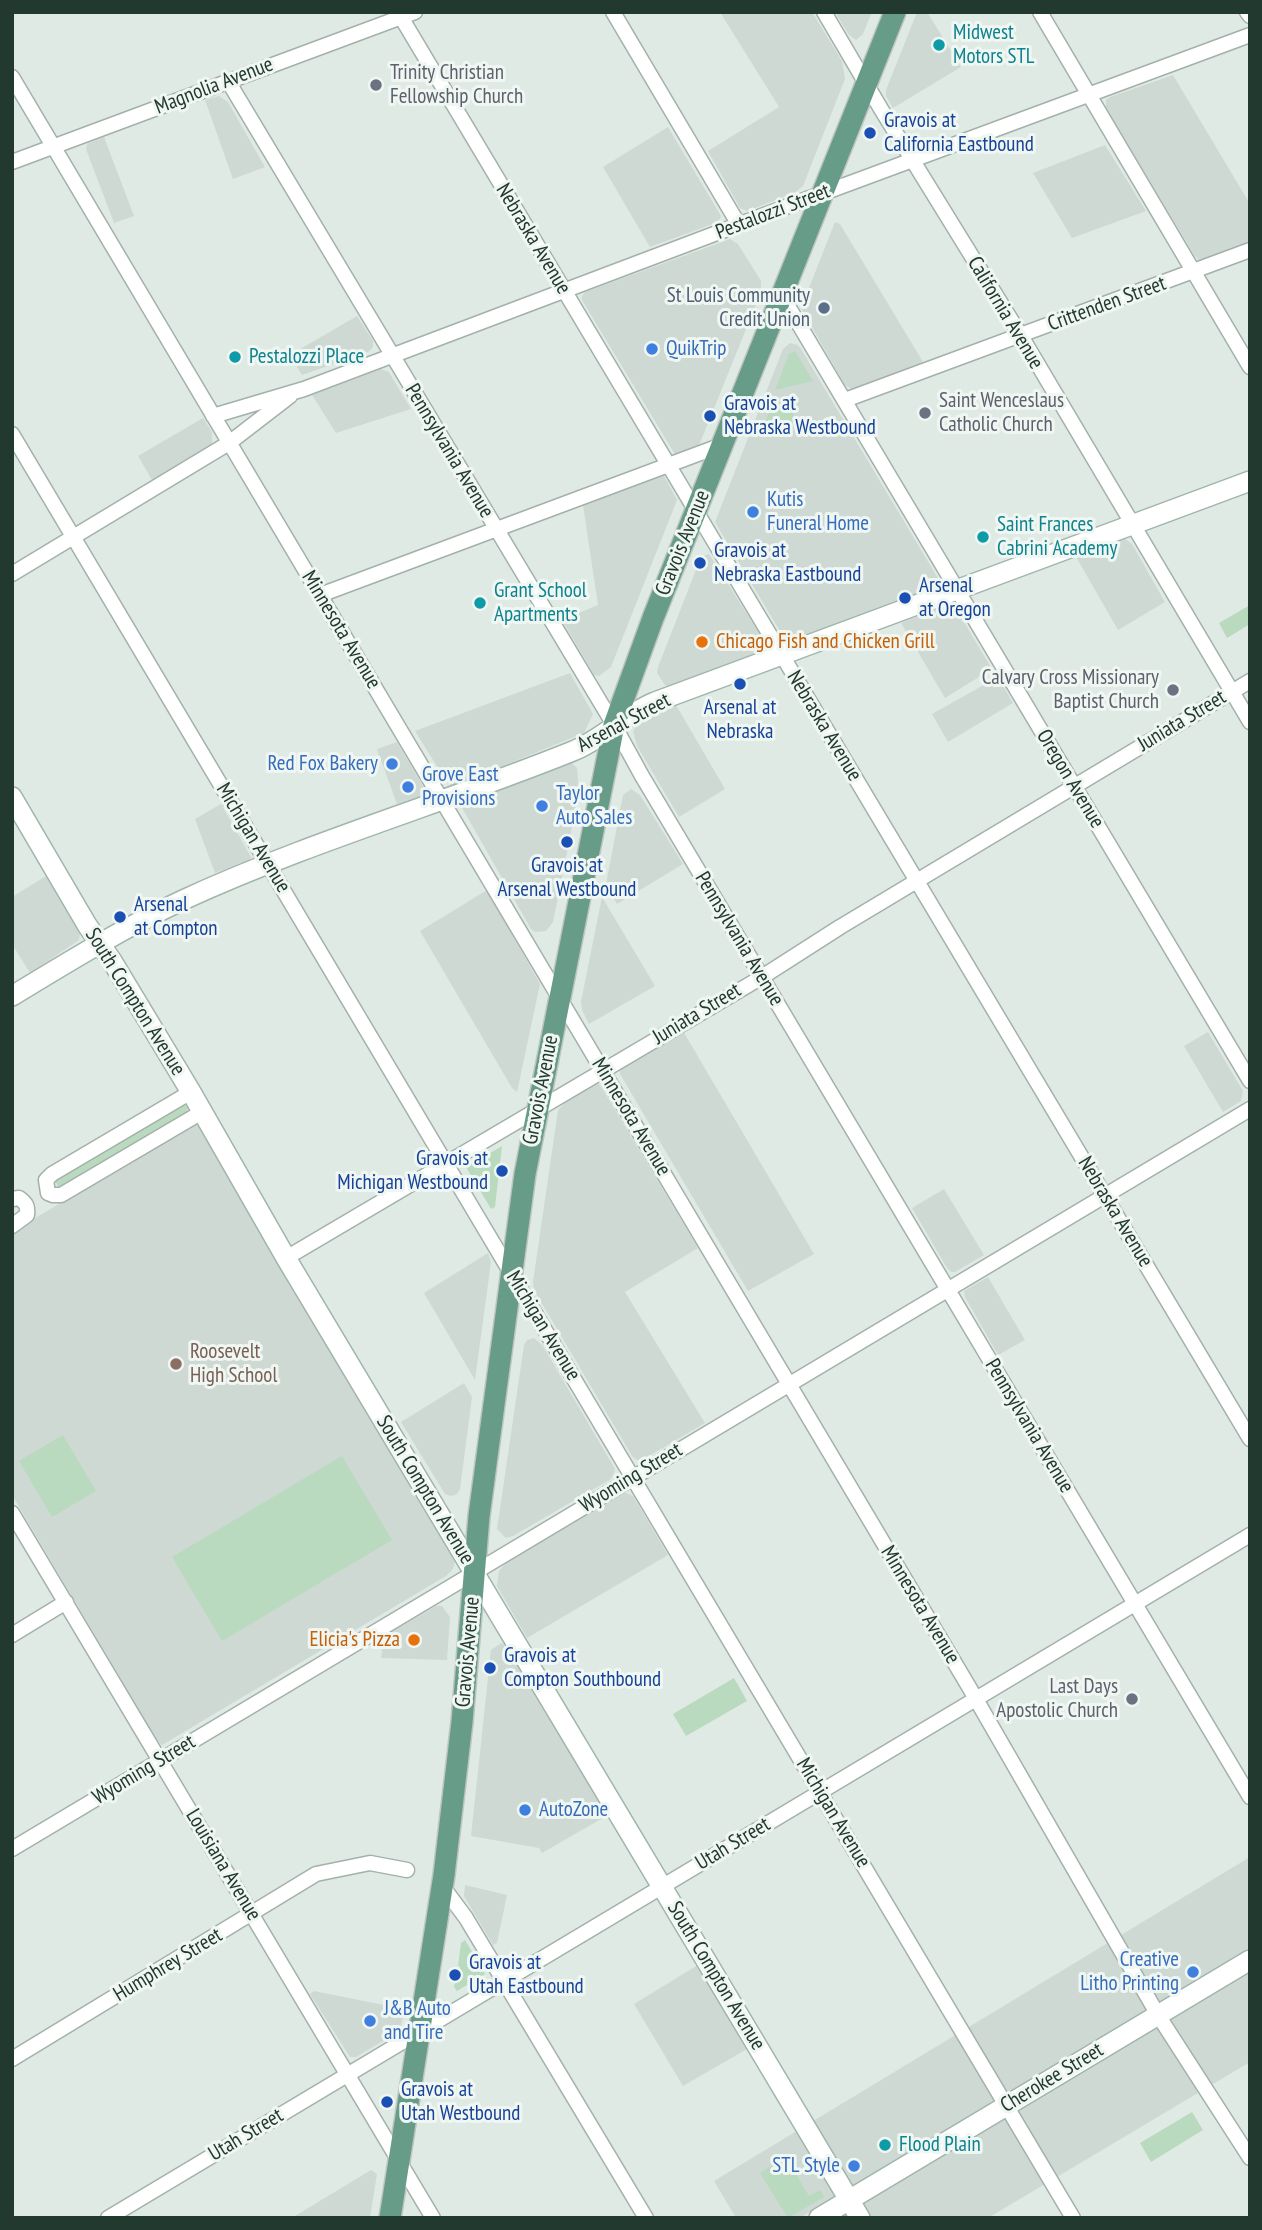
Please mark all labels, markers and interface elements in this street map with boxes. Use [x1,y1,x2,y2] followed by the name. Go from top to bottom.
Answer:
[953,20,1035,70] place label: Midwest Motors STL
[931,37,947,53] marker: Midwest Motors STL
[151,52,277,120] street label: Magnolia Avenue
[390,60,523,110] place label: Trinity Christian Fellowship Church
[368,77,384,93] marker: Trinity Christian Fellowship Church
[884,108,1034,158] place label: Gravois at California Eastbound
[862,125,878,141] marker: Gravois at California Eastbound
[490,179,576,299] street label: Nebraska Avenue
[712,179,834,245] street label: Pestalozzi Street
[961,252,1049,374] street label: California Avenue
[1045,271,1169,337] street label: Crittenden Street
[667,283,810,333] place label: St Louis Community Credit Union
[816,300,832,316] marker: St Louis Community Credit Union
[666,336,726,362] place label: QuikTrip
[644,341,660,357] marker: QuikTrip
[249,344,364,370] place label: Pestalozzi Place
[227,349,243,365] marker: Pestalozzi Place
[399,379,499,523] street label: Pennsylvania Avenue
[939,388,1064,438] place label: Saint Wenceslaus Catholic Church
[724,391,876,441] place label: Gravois at Nebraska Westbound
[917,405,933,421] marker: Saint Wenceslaus Catholic Church
[702,408,718,424] marker: Gravois at Nebraska Westbound
[651,487,715,599] street label: Gravois Avenue
[767,487,869,537] place label: Kutis Funeral Home
[745,504,761,520] marker: Kutis Funeral Home
[997,512,1117,562] place label: Saint Frances Cabrini Academy
[975,529,991,545] marker: Saint Frances Cabrini Academy
[714,538,861,588] place label: Gravois at Nebraska Eastbound
[692,555,708,571] marker: Gravois at Nebraska Eastbound
[296,567,386,693] street label: Minnesota Avenue
[919,573,991,623] place label: Arsenal at Oregon
[494,578,587,628] place label: Grant School Apartments
[897,590,913,606] marker: Arsenal at Oregon
[472,595,488,611] marker: Grant School Apartments
[716,629,935,655] place label: Chicago Fish and Chicken Grill
[694,634,710,650] marker: Chicago Fish and Chicken Grill
[982,665,1159,715] place label: Calvary Cross Missionary Baptist Church
[781,666,867,786] street label: Nebraska Avenue
[732,676,748,692] marker: Arsenal at Nebraska
[1165,682,1181,698] marker: Calvary Cross Missionary Baptist Church
[1133,685,1231,757] street label: Juniata Street
[573,688,675,758] street label: Arsenal Street
[704,695,776,745] place label: Arsenal at Nebraska
[1031,725,1109,833] street label: Oregon Avenue
[268,751,378,777] place label: Red Fox Bakery
[384,756,400,772] marker: Red Fox Bakery
[422,762,499,812] place label: Grove East Provisions
[210,779,296,897] street label: Michigan Avenue
[400,779,416,795] marker: Grove East Provisions
[556,781,632,831] place label: Taylor Auto Sales
[534,798,550,814] marker: Taylor Auto Sales
[559,834,575,850] marker: Gravois at Arsenal Westbound
[498,853,636,903] place label: Gravois at Arsenal Westbound
[689,867,789,1011] street label: Pennsylvania Avenue
[134,892,217,942] place label: Arsenal at Compton
[112,909,128,925] marker: Arsenal at Compton
[80,924,190,1080] street label: South Compton Avenue
[648,978,746,1050] street label: Juniata Street
[518,1033,564,1147] street label: Gravois Avenue
[586,1054,676,1180] street label: Minnesota Avenue
[337,1146,488,1196] place label: Gravois at Michigan Westbound
[1072,1152,1158,1272] street label: Nebraska Avenue
[494,1163,510,1179] marker: Gravois at Michigan Westbound
[500,1267,586,1385] street label: Michigan Avenue
[190,1339,277,1389] place label: Roosevelt High School
[979,1354,1079,1498] street label: Pennsylvania Avenue
[168,1356,184,1372] marker: Roosevelt High School
[371,1411,479,1569] street label: South Compton Avenue
[575,1438,687,1518] street label: Wyoming Street
[875,1542,965,1668] street label: Minnesota Avenue
[451,1596,485,1708] street label: Gravois Avenue
[310,1627,400,1653] place label: Elicia's Pizza
[406,1632,422,1648] marker: Elicia's Pizza
[504,1643,661,1693] place label: Gravois at Compton Southbound
[482,1660,498,1676] marker: Gravois at Compton Southbound
[996,1674,1118,1724] place label: Last Days Apostolic Church
[1124,1691,1140,1707] marker: Last Days Apostolic Church
[88,1730,200,1810] street label: Wyoming Street
[790,1754,876,1872] street label: Michigan Avenue
[539,1797,608,1823] place label: AutoZone
[517,1802,533,1818] marker: AutoZone
[180,1805,266,1925] street label: Louisiana Avenue
[691,1812,775,1876] street label: Utah Street
[662,1897,770,2055] street label: South Compton Avenue
[109,1923,227,2007] street label: Humphrey Street
[1080,1947,1179,1997] place label: Creative Litho Printing
[469,1950,584,2000] place label: Gravois at Utah Eastbound
[1185,1964,1201,1980] marker: Creative Litho Printing
[447,1967,463,1983] marker: Gravois at Utah Eastbound
[384,1996,451,2046] place label: J&B Auto and Tire
[362,2013,378,2029] marker: J&B Auto and Tire
[996,2037,1108,2119] street label: Cherokee Street
[401,2077,520,2127] place label: Gravois at Utah Westbound
[379,2094,395,2110] marker: Gravois at Utah Westbound
[204,2103,288,2167] street label: Utah Street
[899,2132,981,2158] place label: Flood Plain
[877,2137,893,2153] marker: Flood Plain
[772,2153,840,2179] place label: STL Style
[846,2158,862,2174] marker: STL Style

